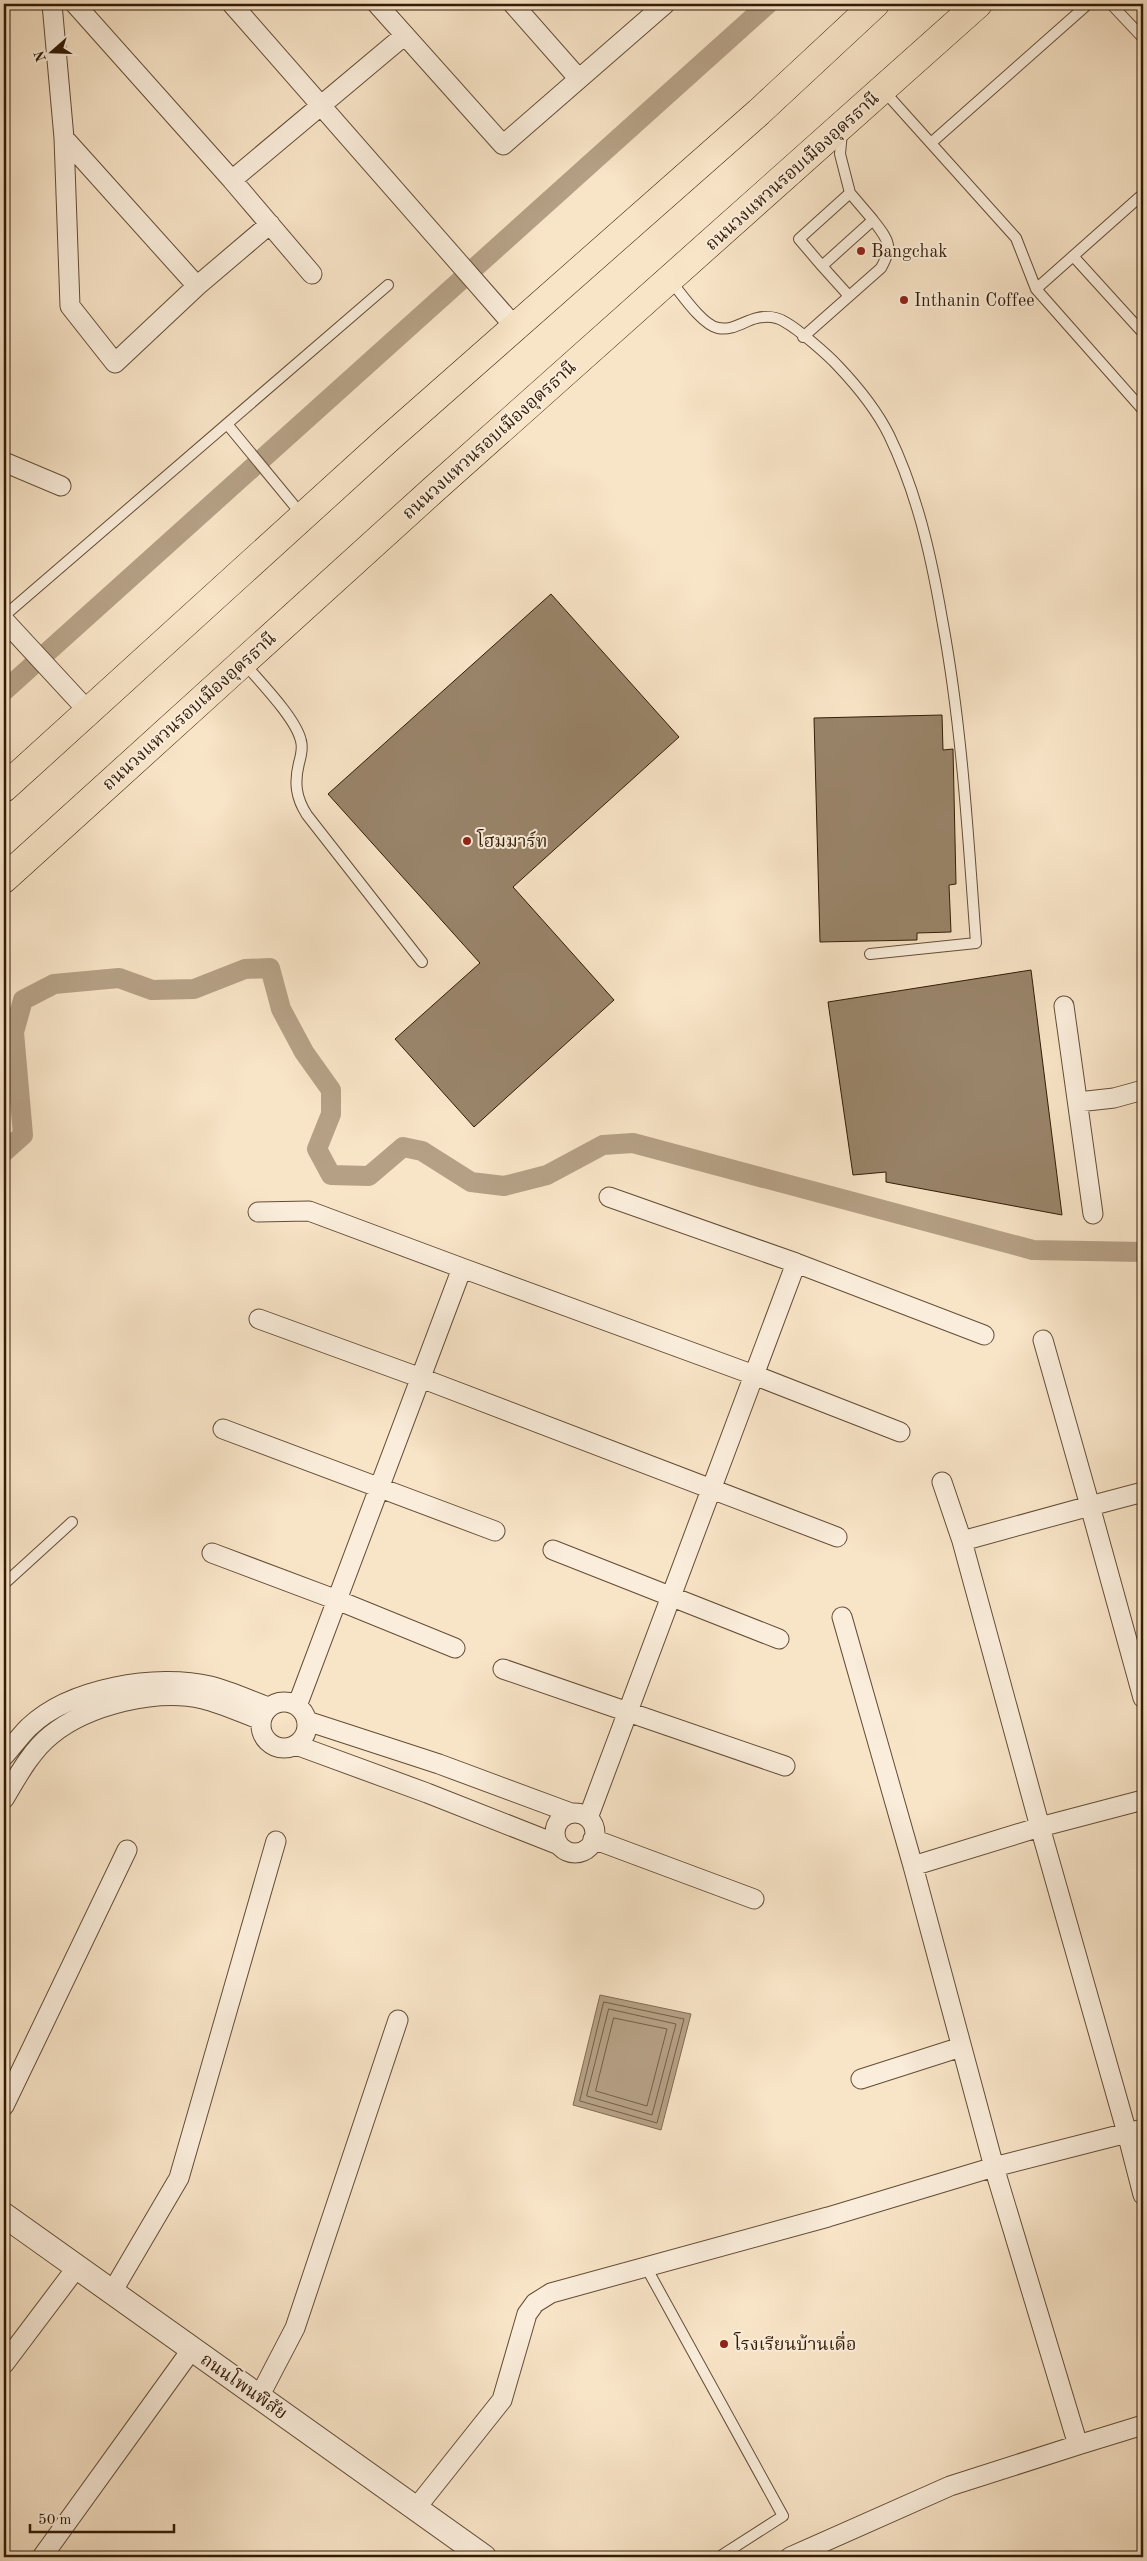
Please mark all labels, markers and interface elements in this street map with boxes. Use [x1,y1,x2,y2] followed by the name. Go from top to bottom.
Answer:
[28,28,78,78] north arrow
[32,48,49,64] text: N
[702,88,884,256] street label: ถนนวงแหวนรอบเมืองอุดรธานี
[871,243,948,261] place label: Bangchak
[855,245,867,257] marker: Bangchak
[914,292,1035,310] place label: Inthanin Coffee
[898,294,910,306] marker: Inthanin Coffee
[399,357,581,525] street label: ถนนวงแหวนรอบเมืองอุดรธานี
[99,628,281,796] street label: ถนนวงแหวนรอบเมืองอุดรธานี
[476,828,547,851] place label: โฮมมาร์ท
[461,835,473,847] marker: โฮมมาร์ท
[733,2330,857,2354] place label: โรงเรียนบ้านเดื่อ
[718,2338,730,2350] marker: โรงเรียนบ้านเดื่อ
[197,2346,293,2423] street label: ถนนโพนพิสัย
[30,2501,174,2533] scale bar
[38,2513,72,2528] text: 50 m

